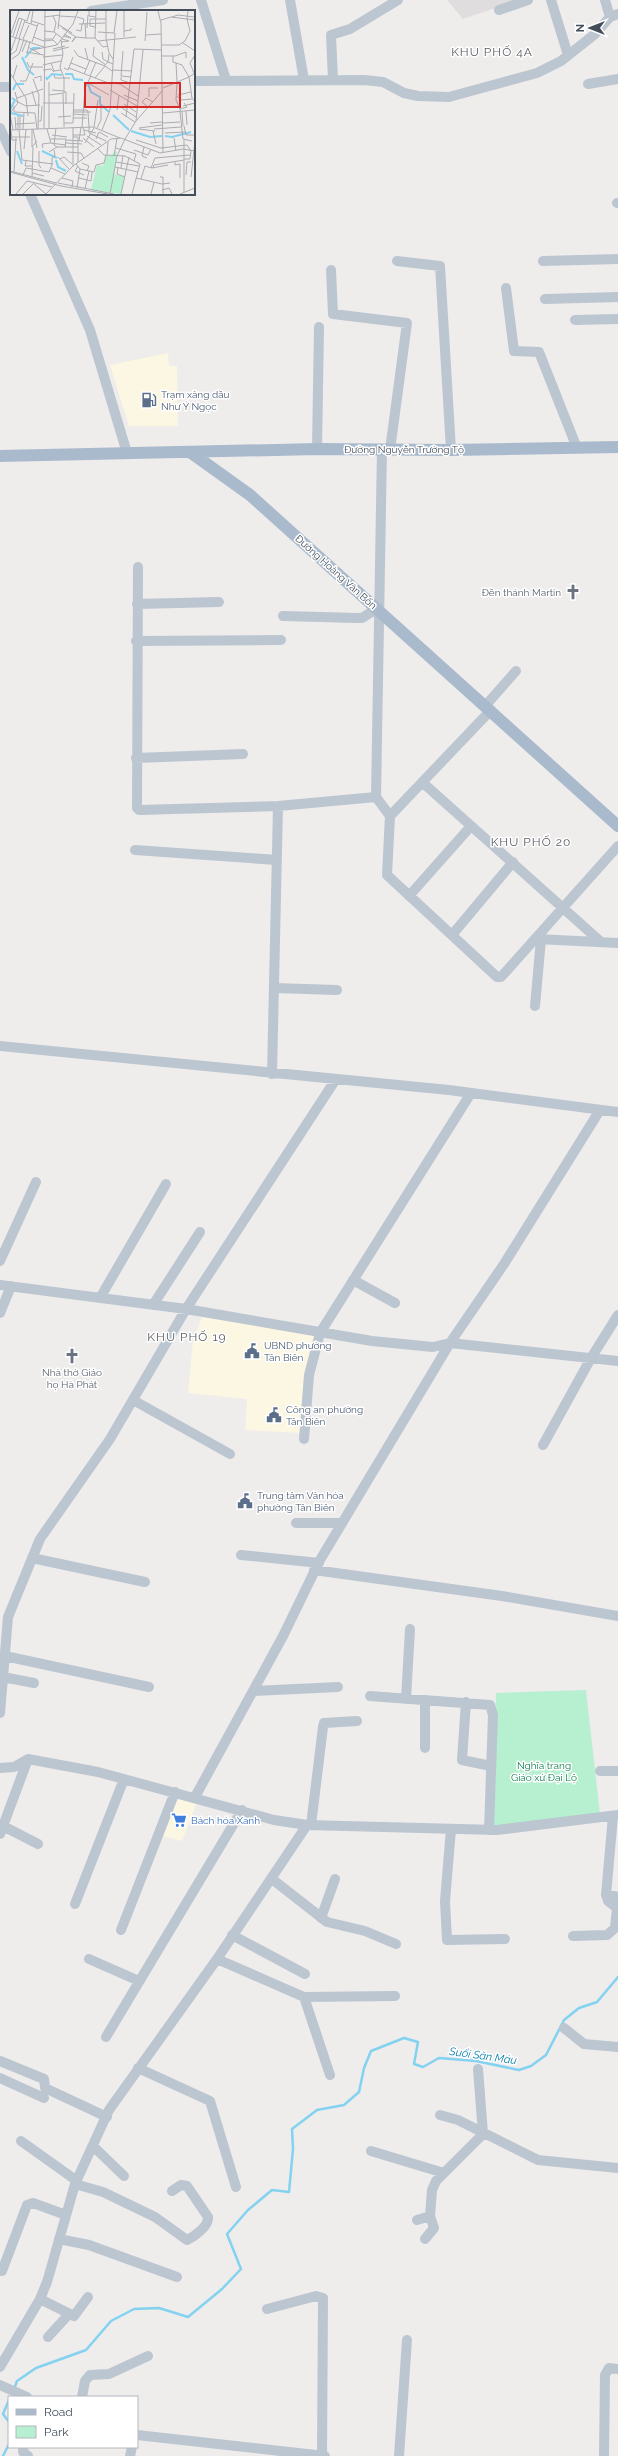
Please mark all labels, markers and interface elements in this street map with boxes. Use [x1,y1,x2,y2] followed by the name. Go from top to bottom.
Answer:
[570,8,610,48] north arrow
[10,10,195,195] inset map
[574,24,587,32] text: N
[451,45,533,59] district label: KHU PHỐ 4A
[161,389,230,412] place label: Trạm xăng dầu Như Ý Ngọc
[140,391,158,409] fuel station icon: Trạm xăng dầu Như Ý Ngọc
[344,444,464,455] street label: Đường Nguyễn Trường Tộ
[293,533,379,611] street label: Đường Hoàng Văn Bổn
[564,583,582,601] church icon: Đền thánh Martin
[482,587,561,598] place label: Đền thánh Martin
[491,835,571,849] district label: KHU PHỐ 20
[147,1330,227,1344] district label: KHU PHỐ 19
[264,1340,332,1363] place label: UBND phường Tân Biên
[243,1342,261,1360] public building icon: UBND phường Tân Biên
[63,1347,81,1365] church icon: Nhà thờ Giáo họ Hà Phát
[42,1367,102,1390] place label: Nhà thờ Giáo họ Hà Phát
[286,1404,363,1427] place label: Công an phường Tân Biên
[265,1406,283,1424] public building icon: Công an phường Tân Biên
[257,1490,344,1513] place label: Trung tâm Văn hóa phường Tân Biên
[236,1492,254,1510] public building icon: Trung tâm Văn hóa phường Tân Biên
[511,1760,577,1783] park label: Nghĩa trang Giáo xứ Đại Lộ
[170,1811,188,1829] supermarket icon: Bách hóa Xanh
[191,1815,260,1826] place label: Bách hóa Xanh
[447,2045,518,2067] water label: Suối Săn Máu
[8,2396,138,2448] legend
[44,2405,73,2419] text: Road
[44,2425,69,2439] text: Park

